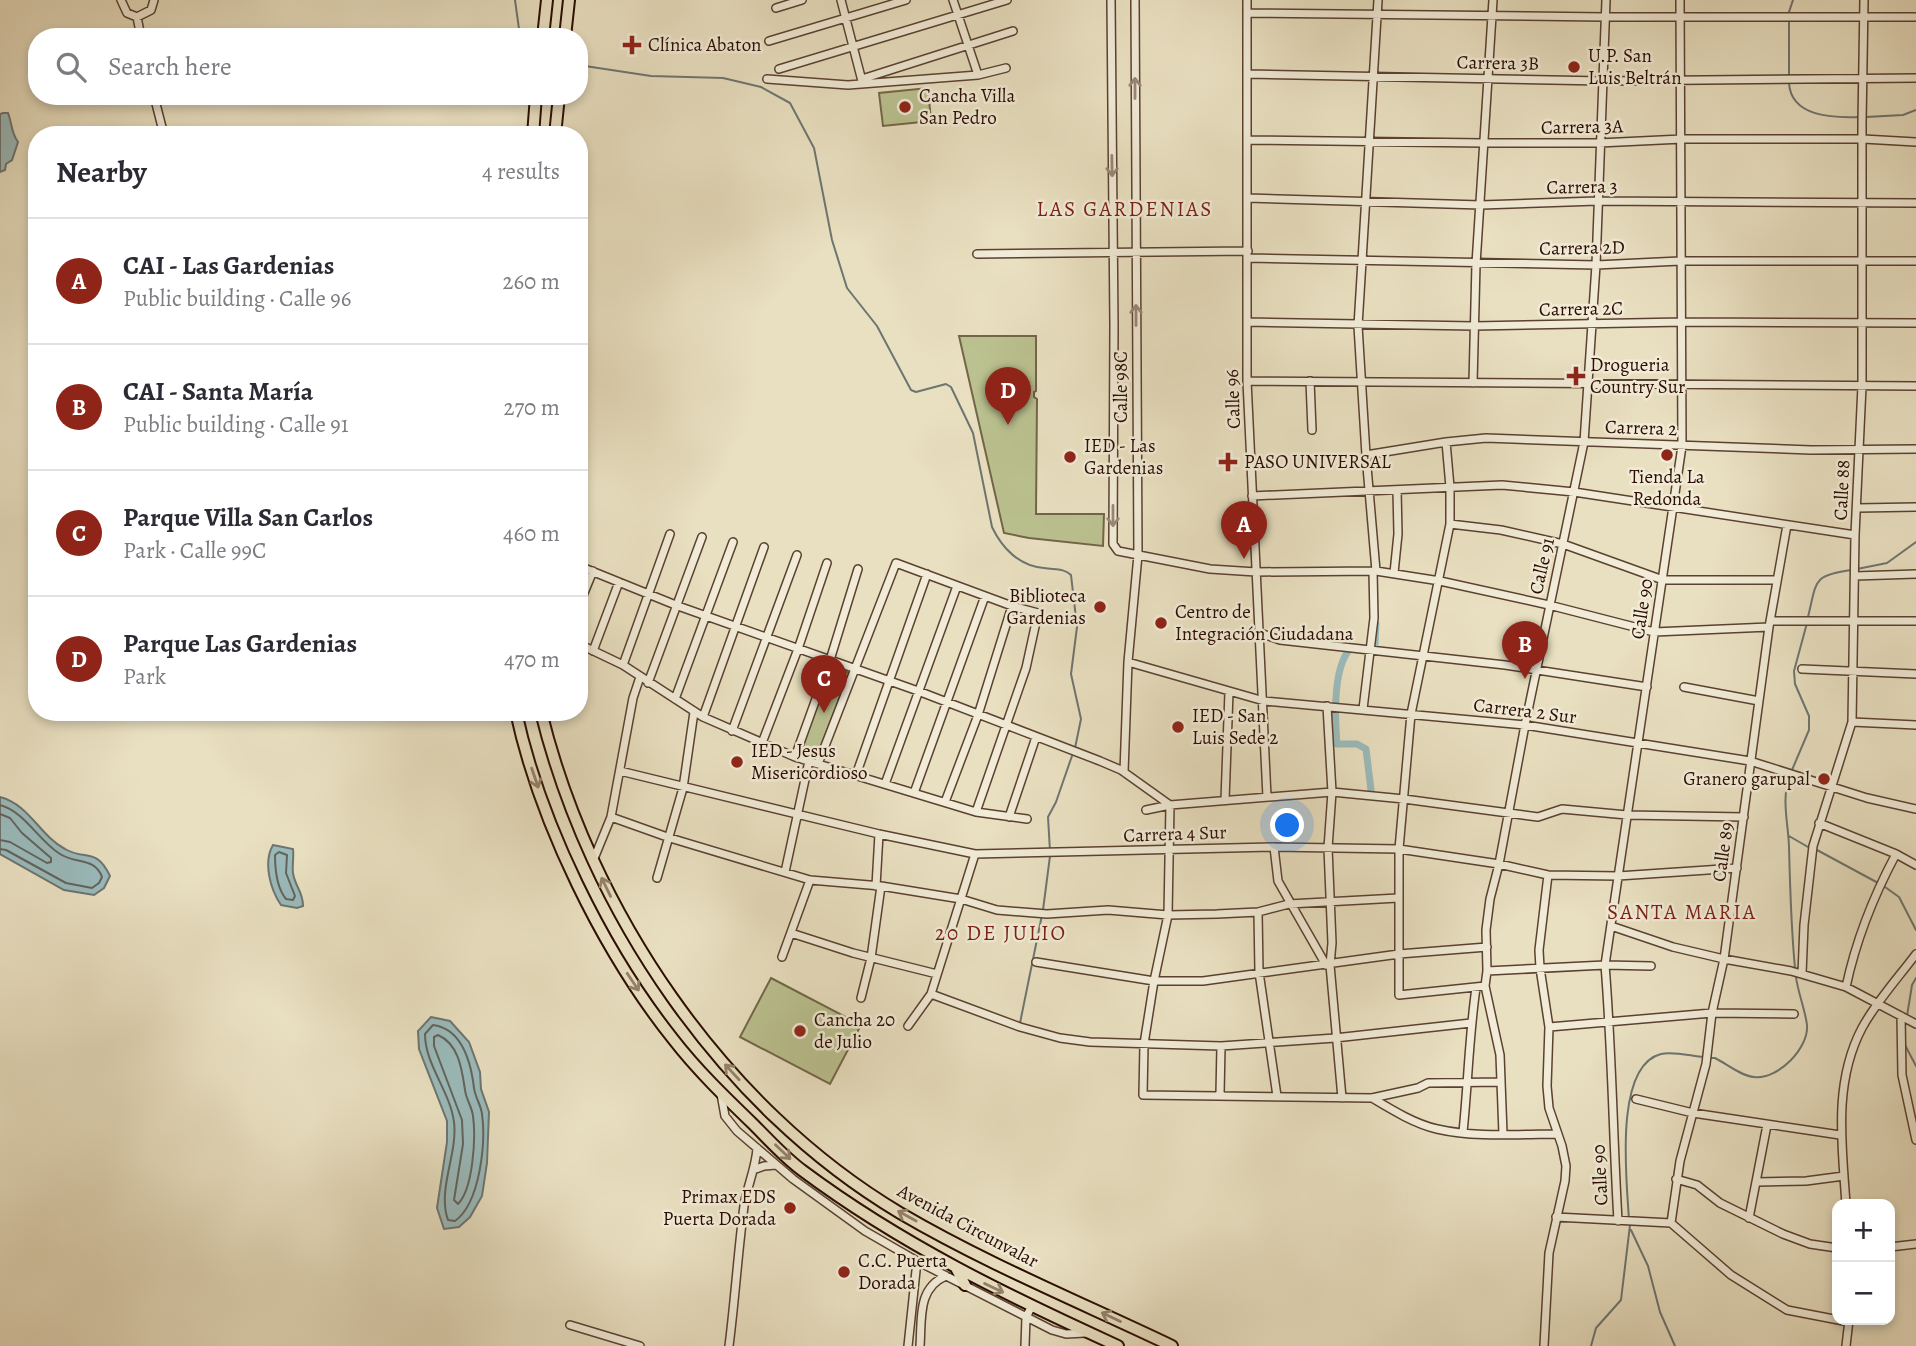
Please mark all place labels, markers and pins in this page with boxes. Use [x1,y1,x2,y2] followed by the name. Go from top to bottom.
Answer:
[648,32,762,58] place label: Clínica Abaton
[622,35,642,55] marker: Clínica Abaton
[1588,43,1682,91] place label: U.P. San Luis Beltrán
[1566,59,1582,75] marker: U.P. San Luis Beltrán
[919,83,1015,131] place label: Cancha Villa San Pedro
[897,99,913,115] marker: Cancha Villa San Pedro
[1590,352,1685,400] place label: Drogueria Country Sur
[985,367,1031,425] pin: D
[1568,368,1584,384] marker: Drogueria Country Sur
[1084,433,1163,481] place label: IED - Las Gardenias
[1659,447,1675,463] marker: Tienda La Redonda
[1062,449,1078,465] marker: IED - Las Gardenias
[1244,449,1391,475] place label: PASO UNIVERSAL
[1218,452,1238,472] marker: PASO UNIVERSAL
[1629,464,1705,512] place label: Tienda La Redonda
[1221,501,1267,559] pin: A
[1007,583,1086,631] place label: Biblioteca Gardenias
[1092,599,1108,615] marker: Biblioteca Gardenias
[1175,599,1354,647] place label: Centro de Integración Ciudadana
[1153,615,1169,631] marker: Centro de Integración Ciudadana
[1502,621,1548,679] pin: B
[801,655,847,713] pin: C
[1192,703,1278,751] place label: IED - San Luis Sede 2
[1170,719,1186,735] marker: IED - San Luis Sede 2
[751,738,868,786] place label: IED - Jesus Misericordioso
[729,754,745,770] marker: IED - Jesus Misericordioso
[1683,766,1810,792] place label: Granero garupal
[1816,771,1832,787] marker: Granero garupal
[814,1007,895,1055] place label: Cancha 20 de Julio
[792,1023,808,1039] marker: Cancha 20 de Julio
[663,1184,776,1232] place label: Primax EDS Puerta Dorada
[782,1200,798,1216] marker: Primax EDS Puerta Dorada
[858,1248,948,1296] place label: C.C. Puerta Dorada
[836,1264,852,1280] marker: C.C. Puerta Dorada

